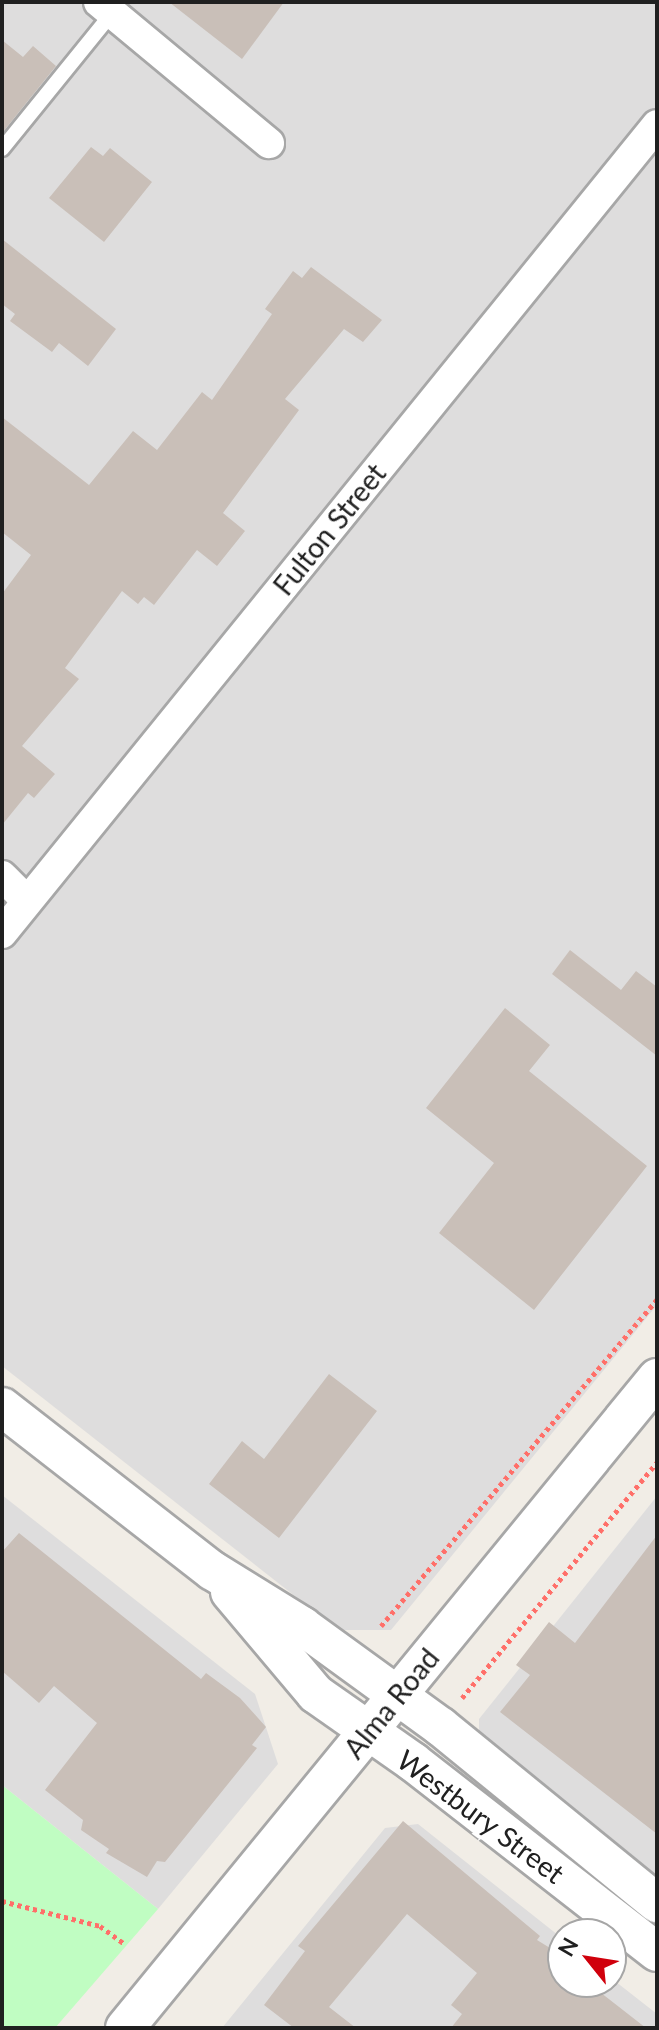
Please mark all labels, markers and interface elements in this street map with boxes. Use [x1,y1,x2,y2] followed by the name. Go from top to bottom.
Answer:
[266,457,392,601] street label: Fulton Street
[336,1641,446,1765] street label: Alma Road
[391,1742,571,1890] street label: Westbury Street
[547,1918,627,1998] north arrow
[552,1933,583,1961] text: N

